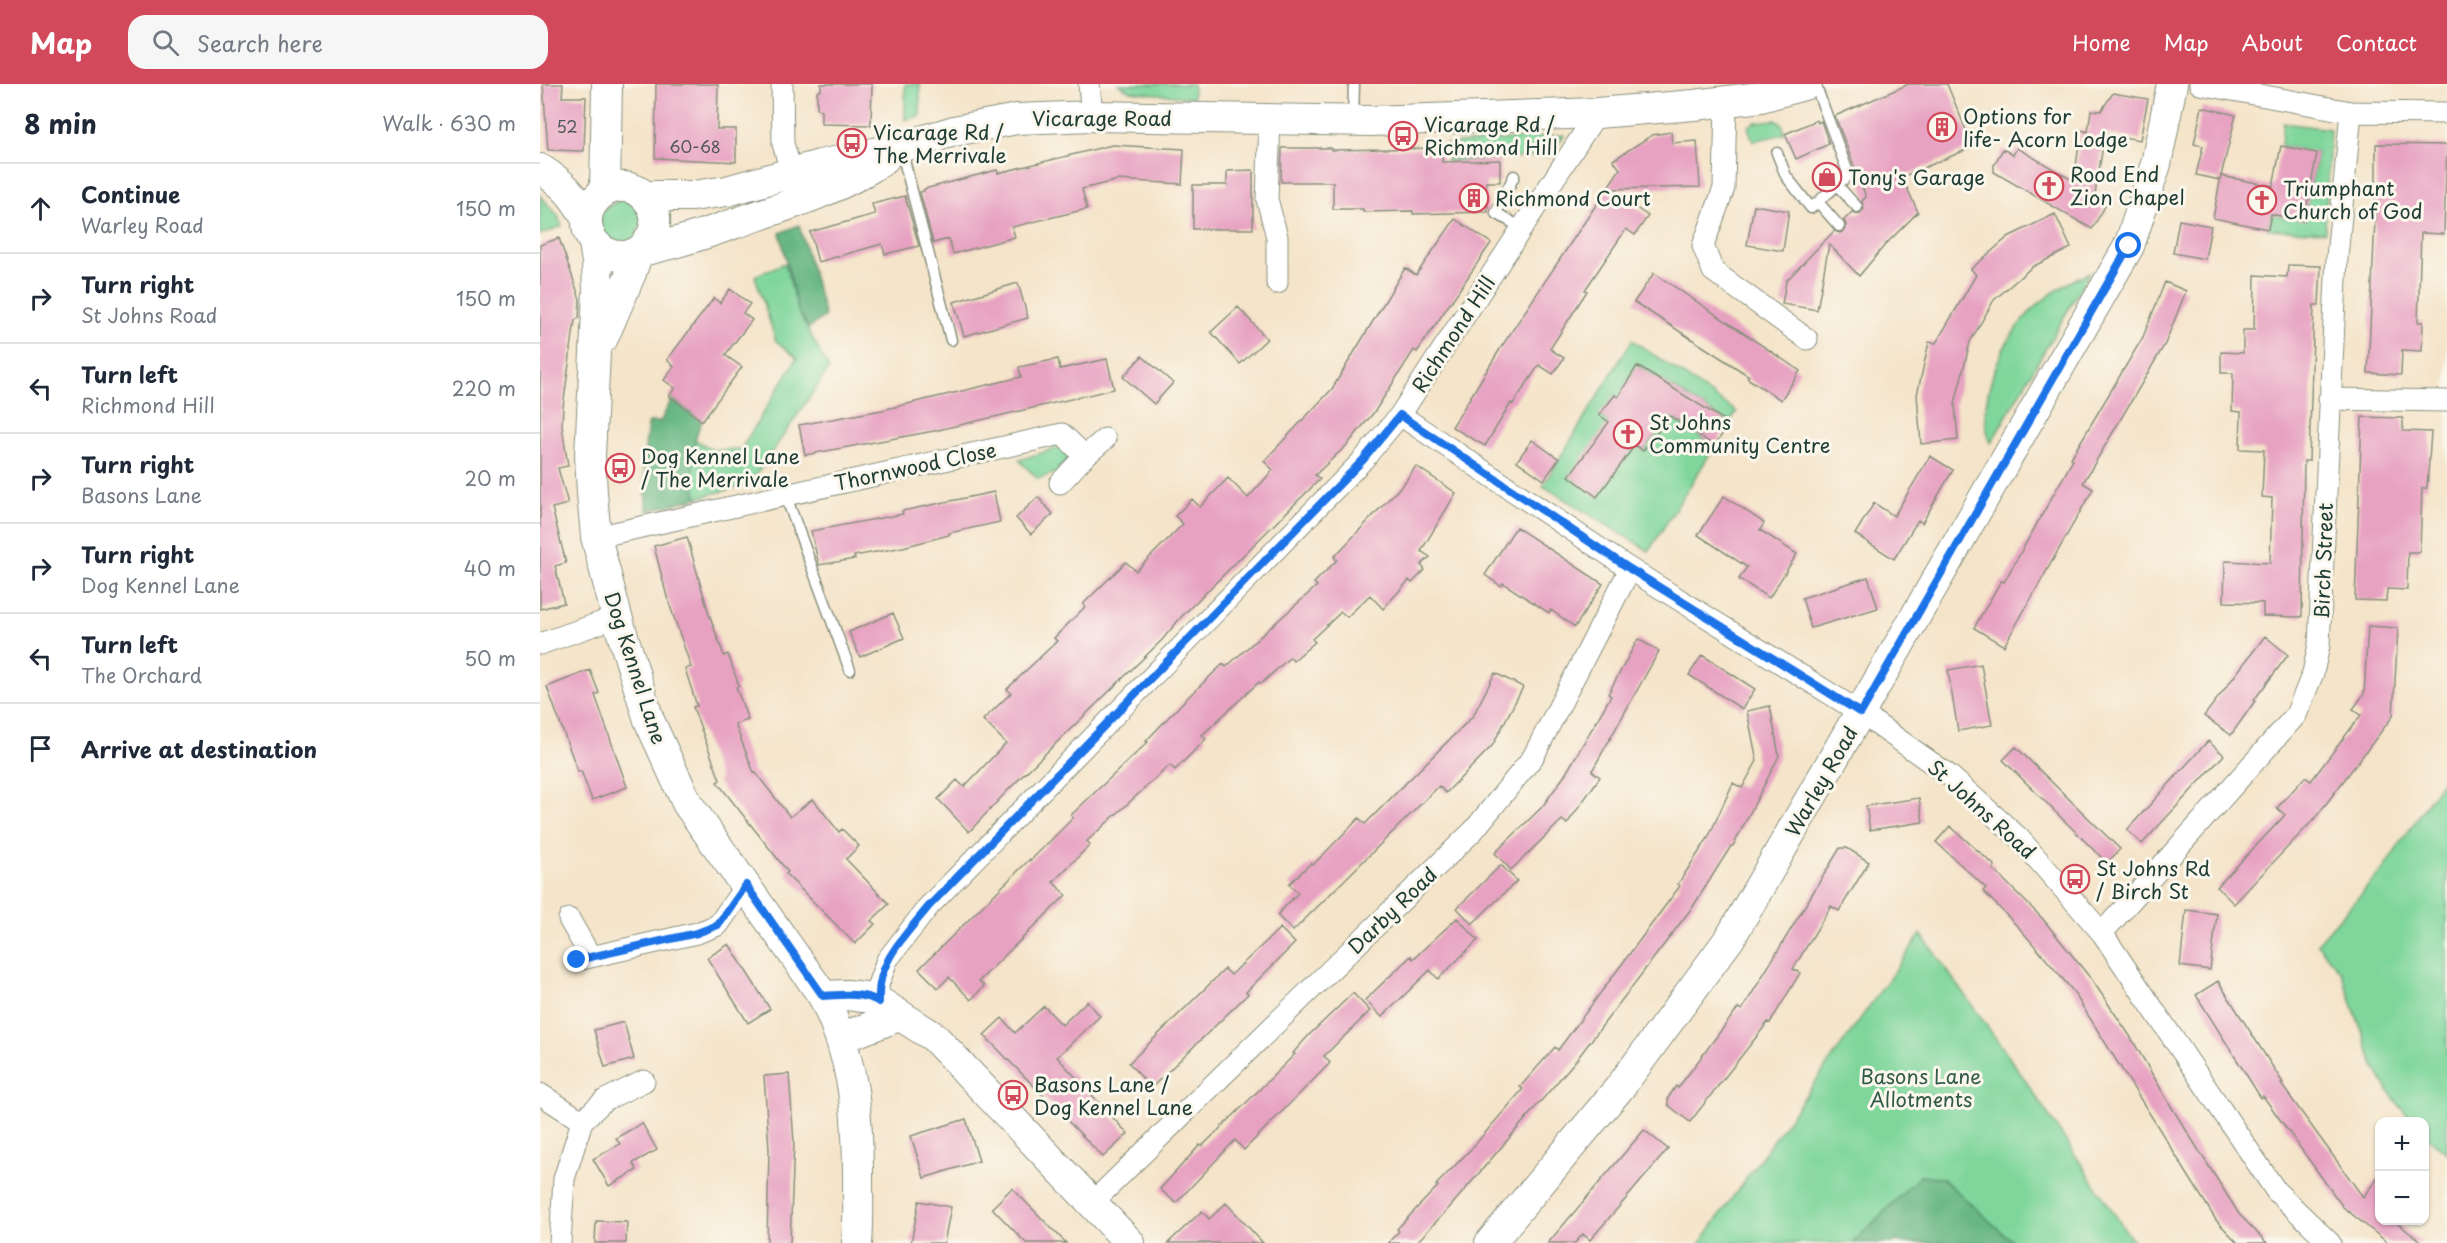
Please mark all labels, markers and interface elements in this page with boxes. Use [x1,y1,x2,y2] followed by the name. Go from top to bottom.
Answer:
[128,15,548,69] search box
[30,21,92,64] text: Map
[149,26,182,59] icon: search
[197,26,323,59] text: Search here
[2072,26,2131,58] text: Home
[2164,26,2209,58] text: Map
[2242,26,2303,58] text: About
[2336,26,2417,58] text: Contact
[1963,101,2128,154] place label: Options for life- Acorn Lodge
[1032,103,1172,133] street label: Vicarage Road
[24,104,97,143] text: 8 min
[382,108,516,138] text: Walk · 630 m
[1424,109,1558,162] place label: Vicarage Rd / Richmond Hill
[1926,111,1958,143] building icon: Options for life- Acorn Lodge
[556,114,578,138] house number: 52
[873,117,1007,170] place label: Vicarage Rd / The Merrivale
[1387,120,1419,152] bus stop icon: Vicarage Rd / Richmond Hill
[836,127,868,159] bus stop icon: Vicarage Rd / The Merrivale
[669,134,721,158] house number: 60-68
[2070,159,2185,212] place label: Rood End Zion Chapel
[1811,161,1843,193] shop icon: Tony's Garage
[1848,162,1985,192] place label: Tony's Garage
[2033,170,2065,202] church icon: Rood End Zion Chapel
[2283,173,2422,226] place label: Triumphant Church of God
[81,177,180,210] text: Continue
[1458,182,1490,214] building icon: Richmond Court
[1495,183,1651,213] place label: Richmond Court
[2246,184,2278,216] church icon: Triumphant Church of God
[24,192,57,225] icon: ahead
[456,193,516,223] text: 150 m
[81,210,204,240] text: Warley Road
[2115,232,2141,258] route start
[81,267,194,300] text: Turn right
[1404,270,1502,398] street label: Richmond Hill
[24,282,57,315] icon: right
[456,283,516,313] text: 150 m
[81,300,218,330] text: St Johns Road
[81,357,178,390] text: Turn left
[24,372,57,405] icon: left
[452,373,516,403] text: 220 m
[81,390,215,420] text: Richmond Hill
[1649,407,1830,460] place label: St Johns Community Centre
[1612,418,1644,450] church icon: St Johns Community Centre
[831,434,999,498] street label: Thornwood Close
[641,441,800,494] place label: Dog Kennel Lane / The Merrivale
[81,447,194,480] text: Turn right
[604,452,636,484] bus stop icon: Dog Kennel Lane / The Merrivale
[24,462,57,495] icon: right
[464,463,516,493] text: 20 m
[81,480,202,510] text: Basons Lane
[2306,502,2340,620] street label: Birch Street
[81,537,194,570] text: Turn right
[24,552,57,585] icon: right
[464,553,516,583] text: 40 m
[81,570,240,600] text: Dog Kennel Lane
[597,588,675,748] street label: Dog Kennel Lane
[81,627,178,660] text: Turn left
[24,642,57,675] icon: left
[464,643,516,673] text: 50 m
[81,660,202,690] text: The Orchard
[1777,720,1865,842] street label: Warley Road
[24,732,57,765] icon: arrive
[81,732,317,765] text: Arrive at destination
[1921,752,2043,866] street label: St Johns Road
[2096,853,2210,906] place label: St Johns Rd / Birch St
[1340,859,1444,961] street label: Darby Road
[2059,863,2091,895] bus stop icon: St Johns Rd / Birch St
[563,946,589,972] route end
[1860,1061,1982,1114] park label: Basons Lane Allotments
[1034,1069,1193,1122] place label: Basons Lane / Dog Kennel Lane
[997,1079,1029,1111] bus stop icon: Basons Lane / Dog Kennel Lane
[2375,1117,2429,1225] map controls
[2375,1117,2429,1171] button: +
[2375,1171,2429,1225] button: −

